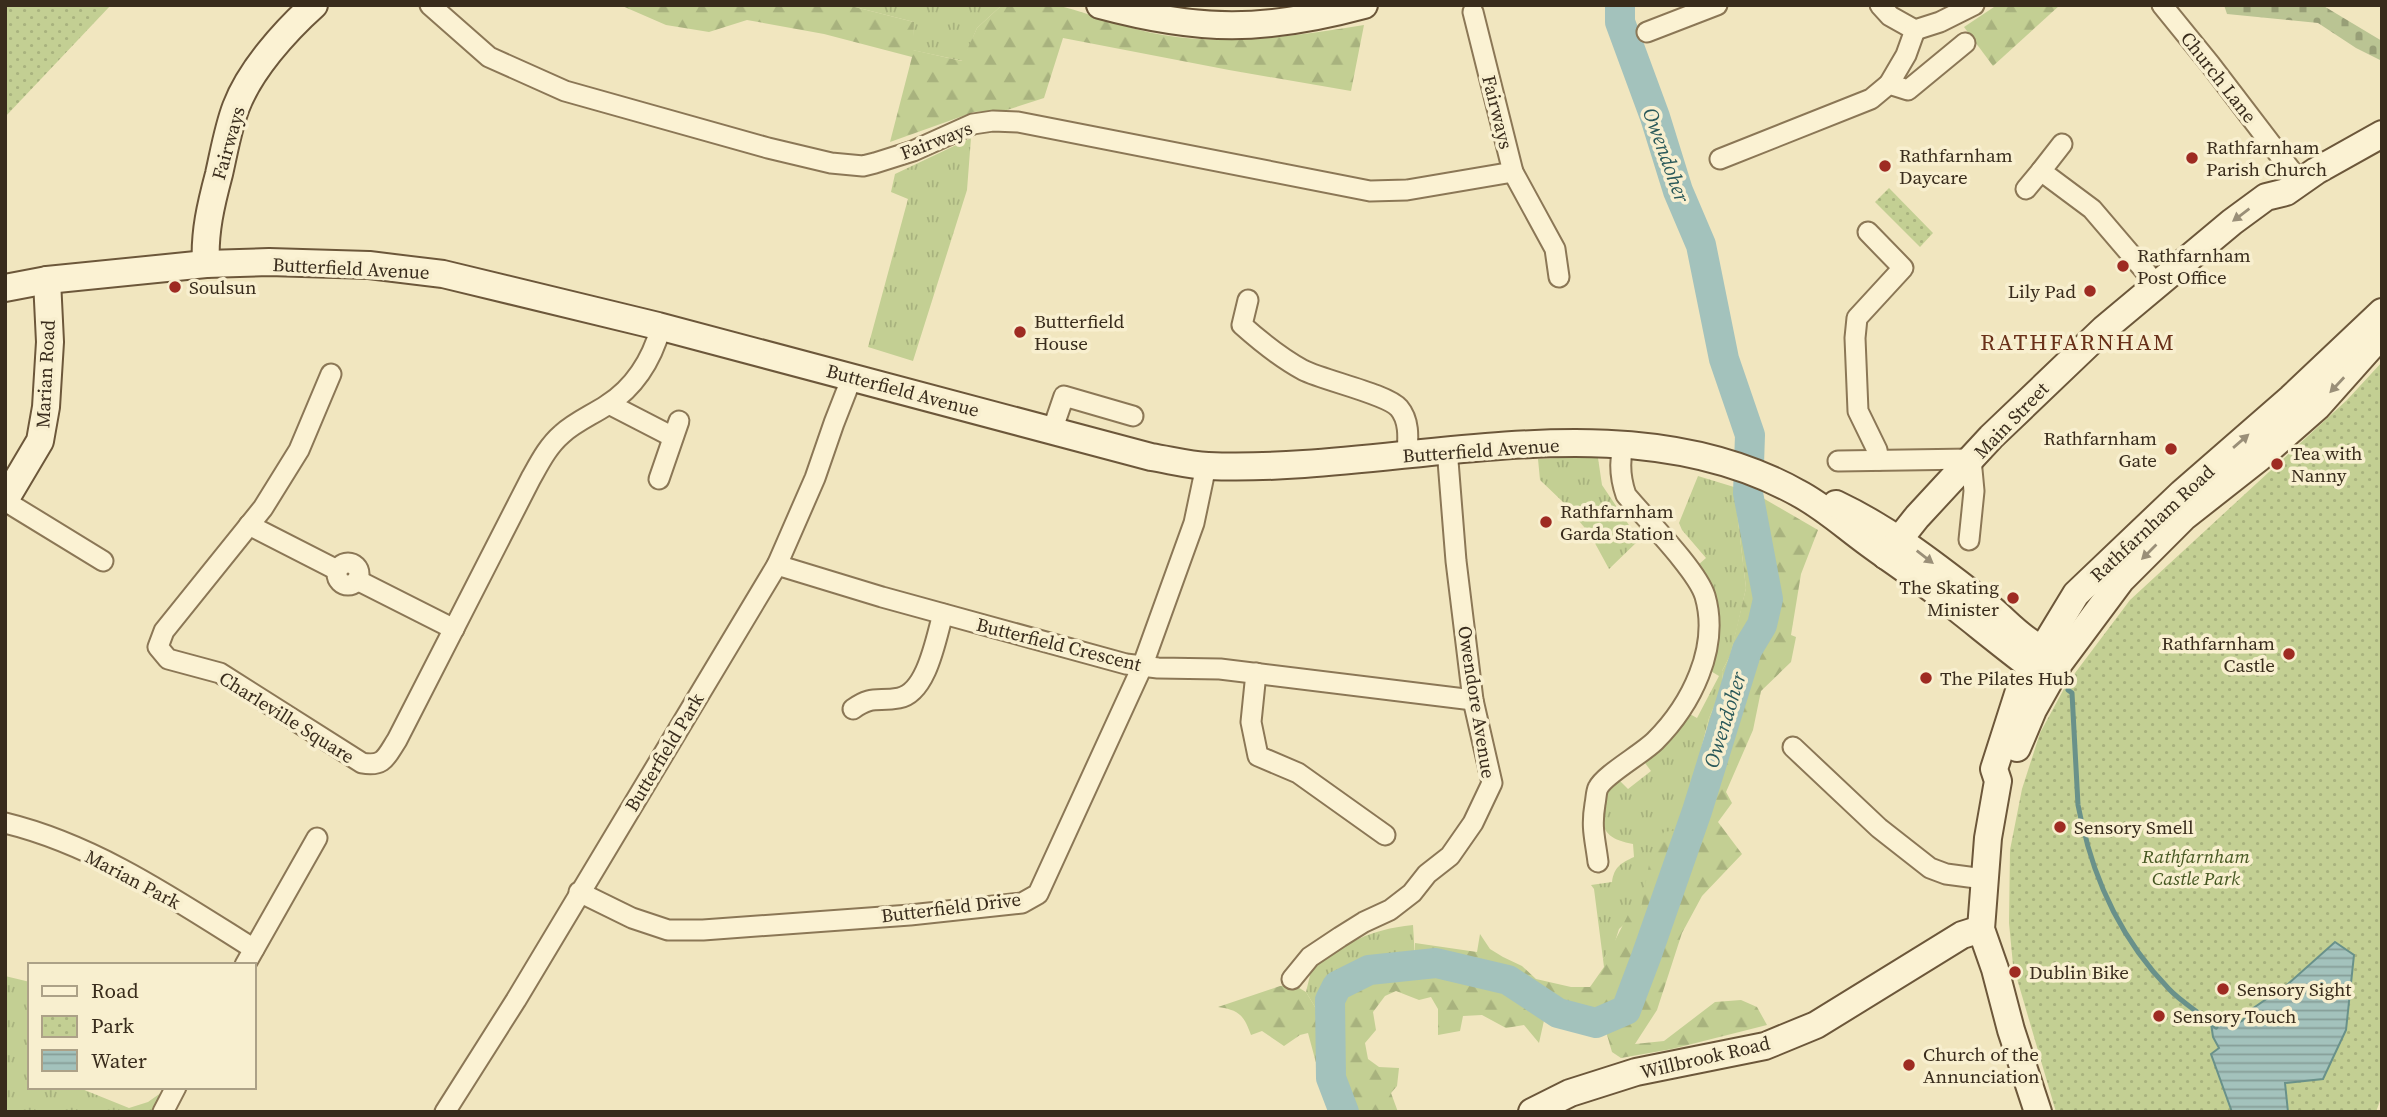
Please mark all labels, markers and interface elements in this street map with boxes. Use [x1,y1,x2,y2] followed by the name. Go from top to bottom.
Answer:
[2175,26,2263,128] street label: Church Lane
[1476,72,1520,152] street label: Fairways
[205,103,251,183] street label: Fairways
[1636,103,1697,207] water label: Owendoher
[896,114,976,166] street label: Fairways
[2206,134,2327,182] place label: Rathfarnham Parish Church
[1899,142,2013,190] place label: Rathfarnham Daycare
[2184,150,2200,166] marker: Rathfarnham Parish Church
[1877,158,1893,174] marker: Rathfarnham Daycare
[2233,207,2251,222] one-way arrow
[2137,242,2251,290] place label: Rathfarnham Post Office
[272,251,430,285] street label: Butterfield Avenue
[2115,258,2131,274] marker: Rathfarnham Post Office
[189,274,257,300] place label: Soulsun
[2008,278,2076,304] place label: Lily Pad
[167,279,183,295] marker: Soulsun
[2082,283,2098,299] marker: Lily Pad
[1034,308,1125,356] place label: Butterfield House
[29,319,61,429] street label: Marian Road
[1012,324,1028,340] marker: Butterfield House
[1980,326,2176,358] district label: RATHFARNHAM
[824,357,982,423] street label: Butterfield Avenue
[1968,375,2055,464] street label: Main Street
[2329,376,2345,394] one-way arrow
[2043,425,2157,473] place label: Rathfarnham Gate
[1402,432,1560,468] street label: Butterfield Avenue
[2232,434,2249,449] one-way arrow
[2291,440,2363,488] place label: Tea with Nanny
[2163,441,2179,457] marker: Rathfarnham Gate
[2269,456,2285,472] marker: Tea with Nanny
[2084,458,2220,587] street label: Rathfarnham Road
[1560,498,1674,546] place label: Rathfarnham Garda Station
[1538,514,1554,530] marker: Rathfarnham Garda Station
[2140,544,2157,561] one-way arrow
[1915,549,1933,564] one-way arrow
[1899,574,1999,622] place label: The Skating Minister
[2005,590,2021,606] marker: The Skating Minister
[974,611,1145,677] street label: Butterfield Crescent
[1452,624,1502,780] street label: Owendore Avenue
[2161,630,2275,678] place label: Rathfarnham Castle
[2281,646,2297,662] marker: Rathfarnham Castle
[214,665,360,769] street label: Charleville Square
[1940,665,2074,691] place label: The Pilates Hub
[1696,668,1753,771] water label: Owendoher
[1918,670,1934,686] marker: The Pilates Hub
[618,687,710,816] street label: Butterfield Park
[2074,814,2194,840] place label: Sensory Smell
[2052,819,2068,835] marker: Sensory Smell
[81,843,186,915] street label: Marian Park
[2141,843,2250,891] park label: Rathfarnham Castle Park
[880,886,1022,928] street label: Butterfield Drive
[2029,959,2129,985] place label: Dublin Bike
[28,963,256,1089] legend
[2007,964,2023,980] marker: Dublin Bike
[91,976,139,1005] text: Road
[2237,976,2352,1002] place label: Sensory Sight
[2215,981,2231,997] marker: Sensory Sight
[2173,1003,2296,1029] place label: Sensory Touch
[2151,1008,2167,1024] marker: Sensory Touch
[91,1011,135,1040] text: Park
[1638,1029,1773,1085] street label: Willbrook Road
[1923,1041,2040,1089] place label: Church of the Annunciation
[91,1046,147,1075] text: Water
[1901,1057,1917,1073] marker: Church of the Annunciation

